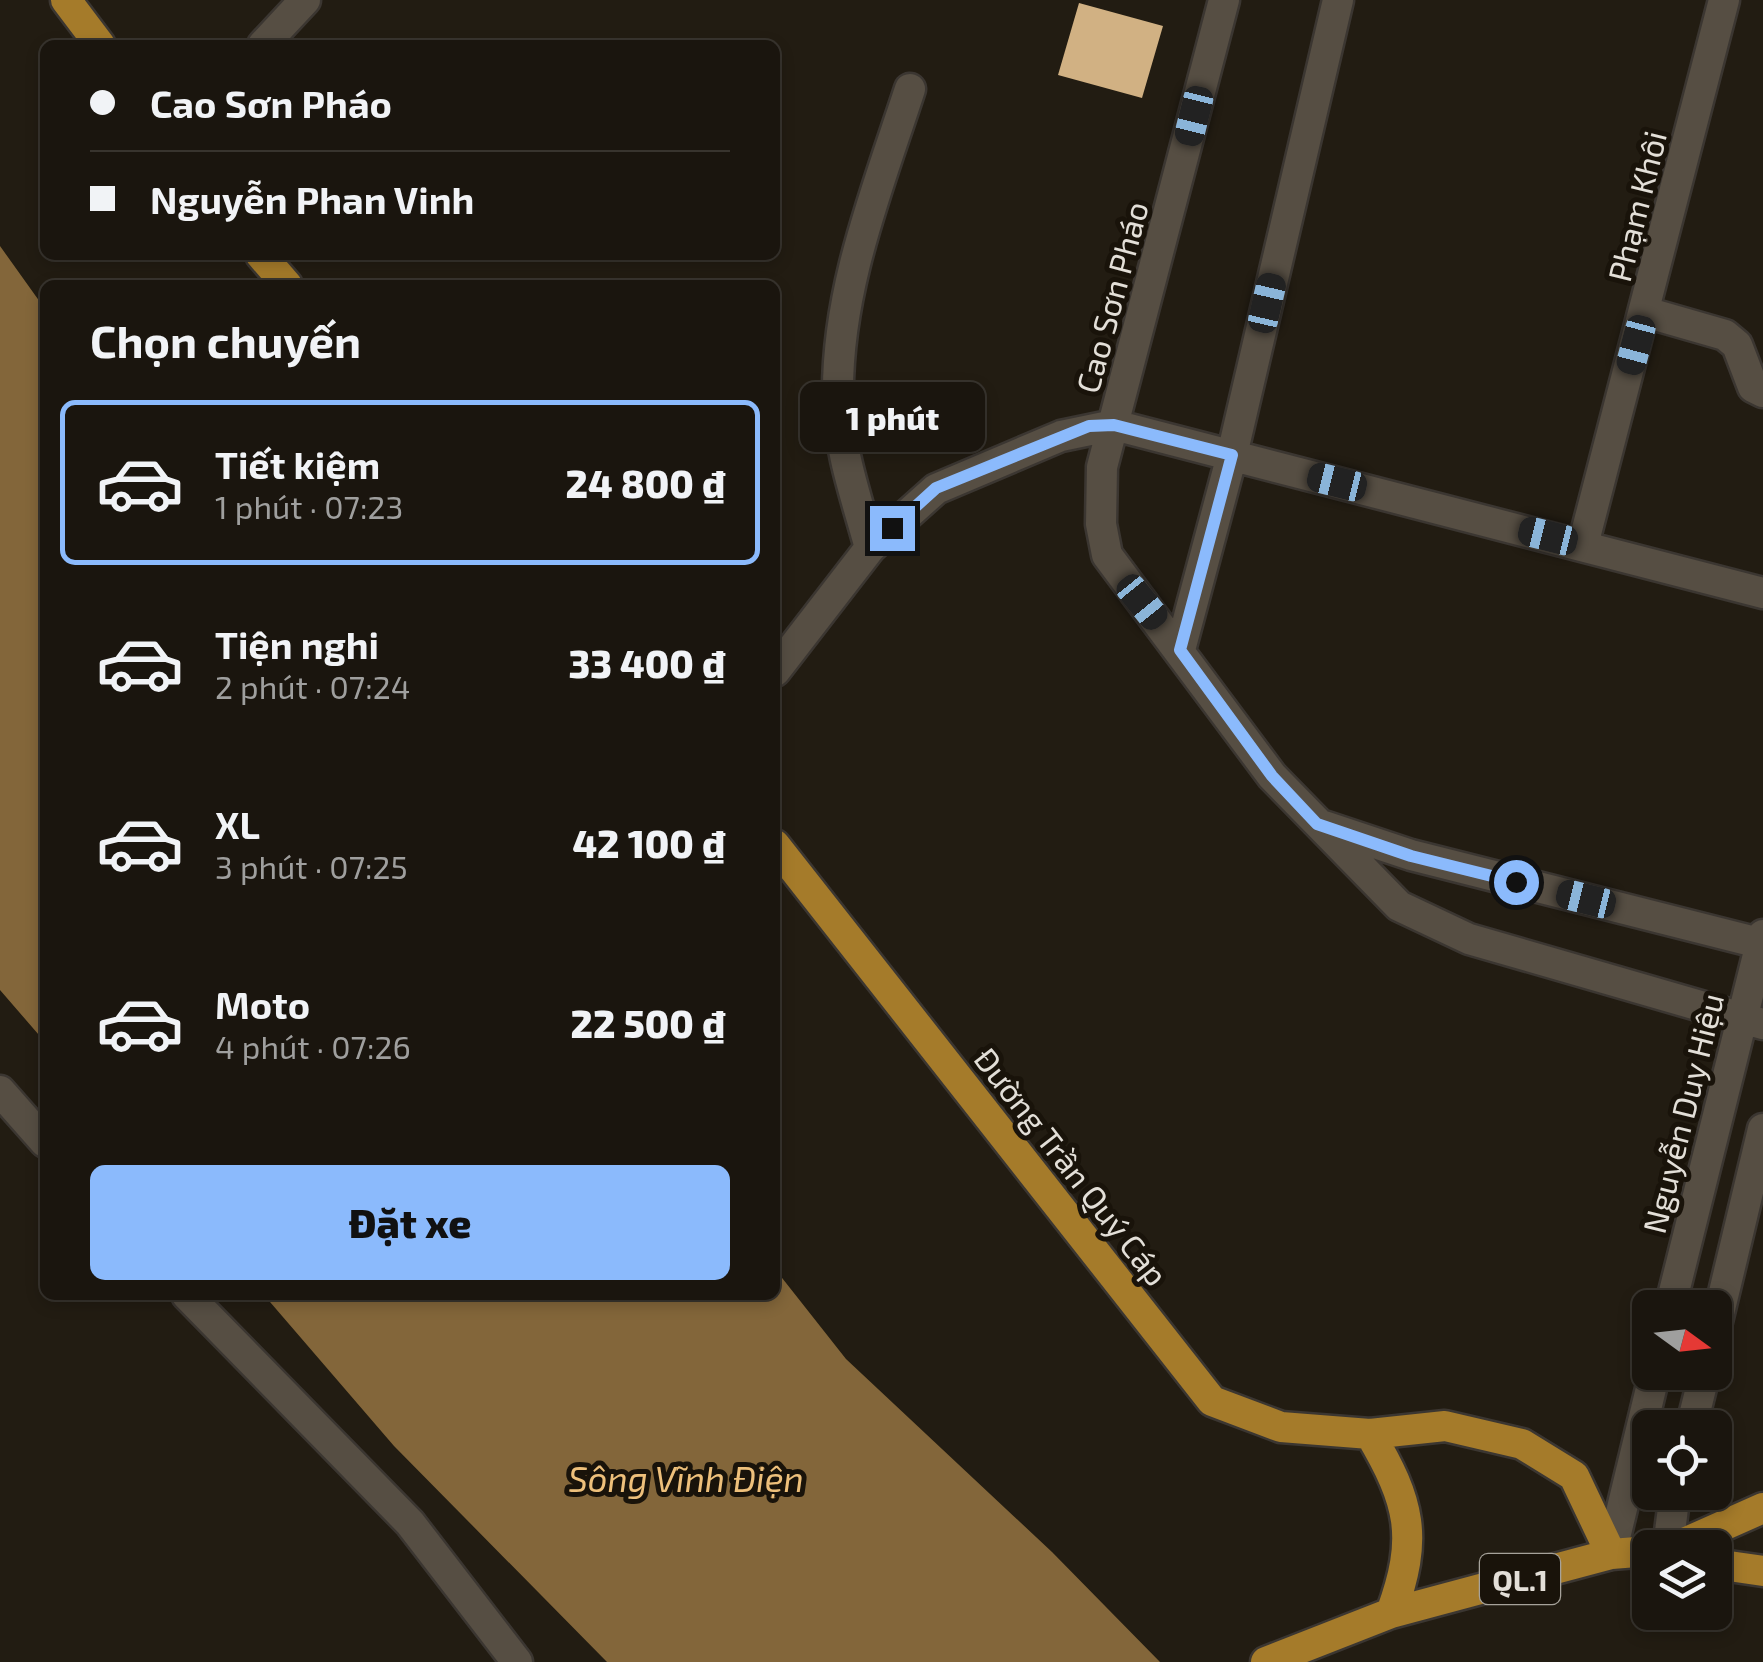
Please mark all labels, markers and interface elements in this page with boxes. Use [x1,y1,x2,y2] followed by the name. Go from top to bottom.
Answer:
[150,80,392,126] text: Cao Sơn Pháo
[1172,83,1216,149] car
[1599,127,1673,285] street label: Phạm Khôi
[150,176,474,222] text: Nguyễn Phan Vinh
[1067,197,1155,397] street label: Cao Sơn Pháo
[1246,270,1288,336] car
[1614,312,1658,378] car
[90,313,361,367] text: Chọn chuyến
[800,383,984,453] callout: 1 phút
[846,398,939,436] text: 1 phút
[95,438,185,528] icon: car
[215,441,380,487] text: Tiết kiệm
[566,460,725,506] text: 24 800 ₫
[1304,460,1370,504] car
[215,487,403,525] text: 1 phút · 07:23
[870,506,915,551] route end
[1515,514,1581,558] car
[1111,569,1173,635] car
[95,618,185,708] icon: car
[215,621,379,667] text: Tiện nghi
[568,640,725,686] text: 33 400 ₫
[215,667,410,705] text: 2 phút · 07:24
[95,798,185,888] icon: car
[215,801,260,847] text: XL
[572,820,725,866] text: 42 100 ₫
[215,847,408,885] text: 3 phút · 07:25
[1494,860,1539,905] route start
[1553,877,1619,921] car
[95,978,185,1068] icon: car
[215,981,310,1027] text: Moto
[1634,989,1730,1237] street label: Nguyễn Duy Hiệu
[570,1000,725,1046] text: 22 500 ₫
[215,1027,411,1065] text: 4 phút · 07:26
[967,1040,1177,1293] street label: Đường Trần Quý Cáp
[90,1165,730,1280] button: Đặt xe
[1632,1290,1732,1390] north arrow
[1632,1290,1732,1630] map controls
[1632,1410,1732,1510] button: locate
[568,1457,804,1499] water label: Sông Vĩnh Điện
[1632,1530,1732,1630] button: layers
[1480,1554,1560,1604] road number: QL.1

